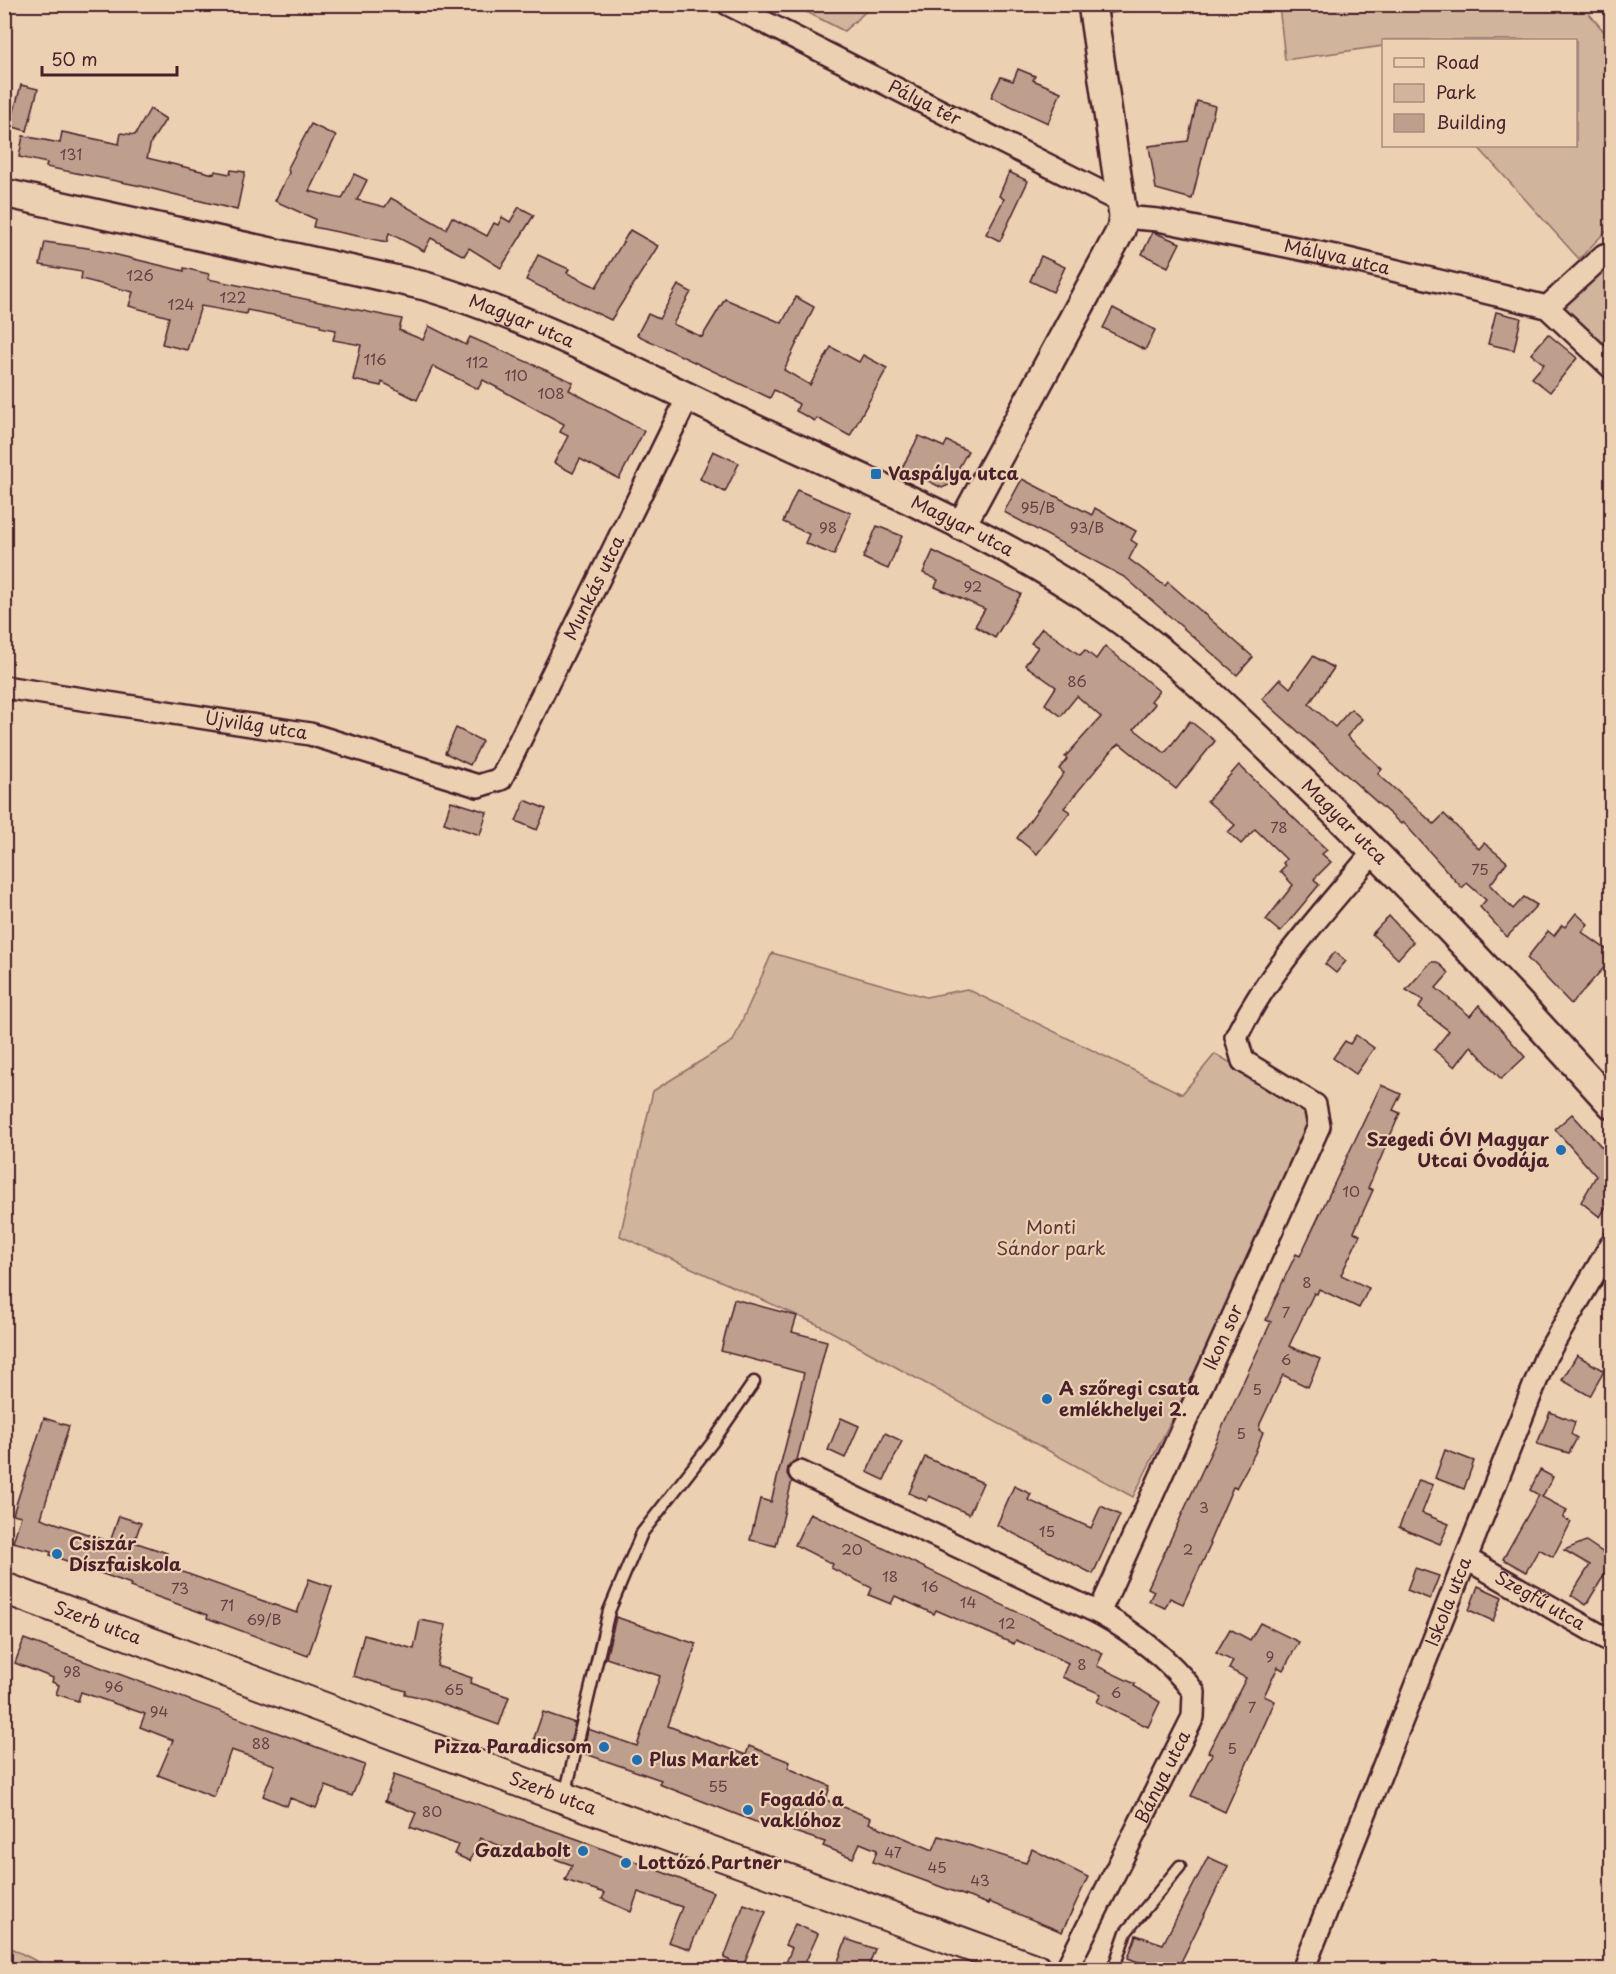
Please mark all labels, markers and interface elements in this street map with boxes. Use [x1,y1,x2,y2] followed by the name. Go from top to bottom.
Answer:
[42,39,177,77] scale bar
[1382,39,1577,147] legend
[51,45,98,72] text: 50 m
[1436,48,1480,75] text: Road
[884,72,967,132] street label: Pálya tér
[1436,78,1476,105] text: Park
[1436,108,1506,135] text: Building
[60,142,82,165] house number: 131
[1282,231,1394,281] street label: Mályva utca
[126,263,154,286] house number: 126
[220,285,246,308] house number: 122
[465,286,580,354] street label: Magyar utca
[168,292,195,315] house number: 124
[363,347,387,370] house number: 116
[465,350,489,373] house number: 112
[504,363,528,386] house number: 110
[537,381,565,404] house number: 108
[888,459,1019,486] place label: Vaspálya utca
[869,467,883,481] marker: Vaspálya utca
[907,488,1020,563] street label: Magyar utca
[1021,495,1055,518] house number: 95/B
[819,515,837,538] house number: 98
[1070,515,1104,538] house number: 93/B
[556,530,631,644] street label: Munkás utca
[964,574,982,597] house number: 92
[1067,669,1087,692] house number: 86
[203,703,310,746] street label: Újvilág utca
[1296,772,1395,871] street label: Magyar utca
[1270,815,1288,838] house number: 78
[1471,857,1489,880] house number: 75
[1366,1125,1550,1173] place label: Szegedi ÓVI Magyar Utcai Óvodája
[1554,1143,1568,1157] marker: Szegedi ÓVI Magyar Utcai Óvodája
[1342,1179,1360,1202] house number: 10
[996,1213,1106,1261] park label: Monti Sándor park
[1302,1270,1312,1293] house number: 8
[1196,1299,1249,1374] street label: Ikon sor
[1282,1300,1291,1323] house number: 7
[1281,1347,1291,1370] house number: 6
[1059,1374,1200,1422] place label: A szőregi csata emlékhelyei 2.
[1252,1377,1262,1400] house number: 5
[1040,1392,1054,1406] marker: A szőregi csata emlékhelyei 2.
[1236,1421,1246,1444] house number: 5
[1199,1495,1209,1518] house number: 3
[1039,1519,1055,1542] house number: 15
[69,1529,181,1577] place label: Csiszár Díszfaiskola
[841,1537,863,1560] house number: 20
[1183,1537,1193,1560] house number: 2
[50,1547,64,1561] marker: Csiszár Díszfaiskola
[1417,1552,1477,1650] street label: Iskola utca
[1490,1563,1592,1636] street label: Szegfű utca
[882,1564,898,1587] house number: 18
[921,1574,939,1597] house number: 16
[171,1576,189,1599] house number: 73
[960,1590,976,1613] house number: 14
[51,1593,146,1651] street label: Szerb utca
[220,1593,234,1616] house number: 71
[247,1607,282,1630] house number: 69/B
[998,1611,1016,1634] house number: 12
[1266,1644,1274,1667] house number: 9
[1077,1652,1087,1675] house number: 8
[63,1659,81,1682] house number: 98
[105,1674,124,1697] house number: 96
[444,1677,464,1700] house number: 65
[1111,1680,1121,1703] house number: 6
[1248,1695,1257,1718] house number: 7
[150,1699,168,1722] house number: 94
[1127,1725,1197,1827] street label: Bánya utca
[252,1731,270,1754] house number: 88
[434,1732,592,1759] place label: Pizza Paradicsom
[1227,1736,1237,1759] house number: 5
[597,1740,611,1754] marker: Pizza Paradicsom
[649,1745,759,1772] place label: Plus Market
[630,1753,644,1767] marker: Plus Market
[506,1764,601,1821] street label: Szerb utca
[708,1774,728,1797] house number: 55
[760,1785,845,1833] place label: Fogadó a vaklóhoz
[422,1799,442,1822] house number: 80
[741,1803,755,1817] marker: Fogadó a vaklóhoz
[475,1836,571,1863] place label: Gazdabolt
[884,1840,902,1863] house number: 47
[576,1844,590,1858] marker: Gazdabolt
[638,1848,782,1875] place label: Lottózó Partner
[927,1855,947,1878] house number: 45
[619,1856,633,1870] marker: Lottózó Partner
[970,1868,990,1891] house number: 43

